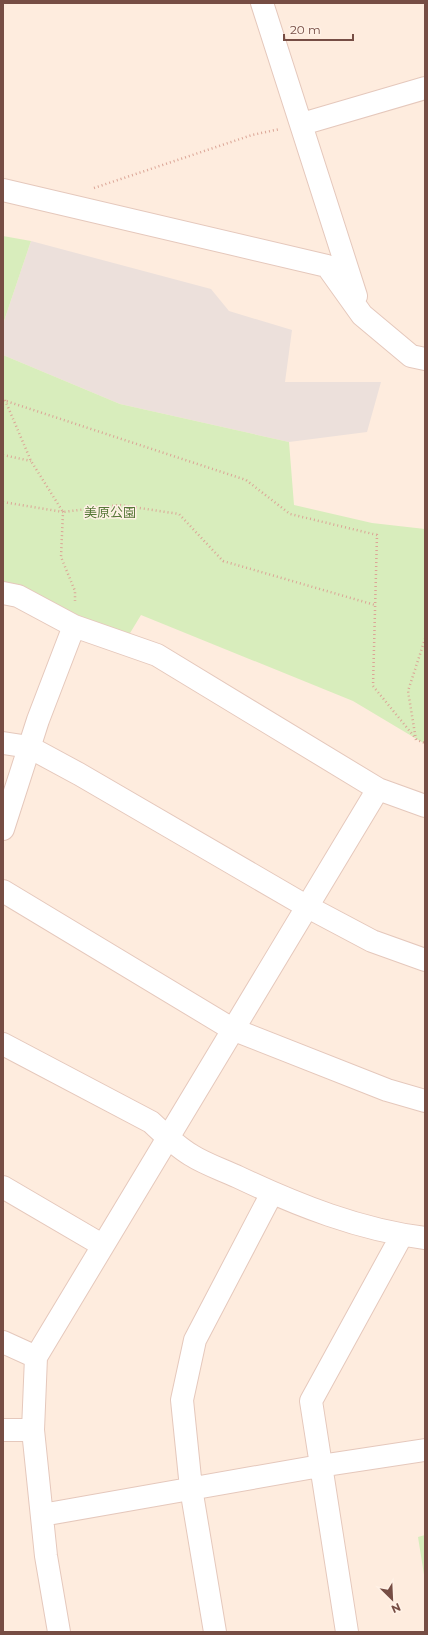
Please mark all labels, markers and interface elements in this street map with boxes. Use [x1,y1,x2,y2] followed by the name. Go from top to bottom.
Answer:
[284,16,353,42] scale bar
[290,22,321,37] text: 20 m
[84,504,136,520] park label: 美原公園
[372,1579,412,1619] north arrow
[389,1600,403,1616] text: N

